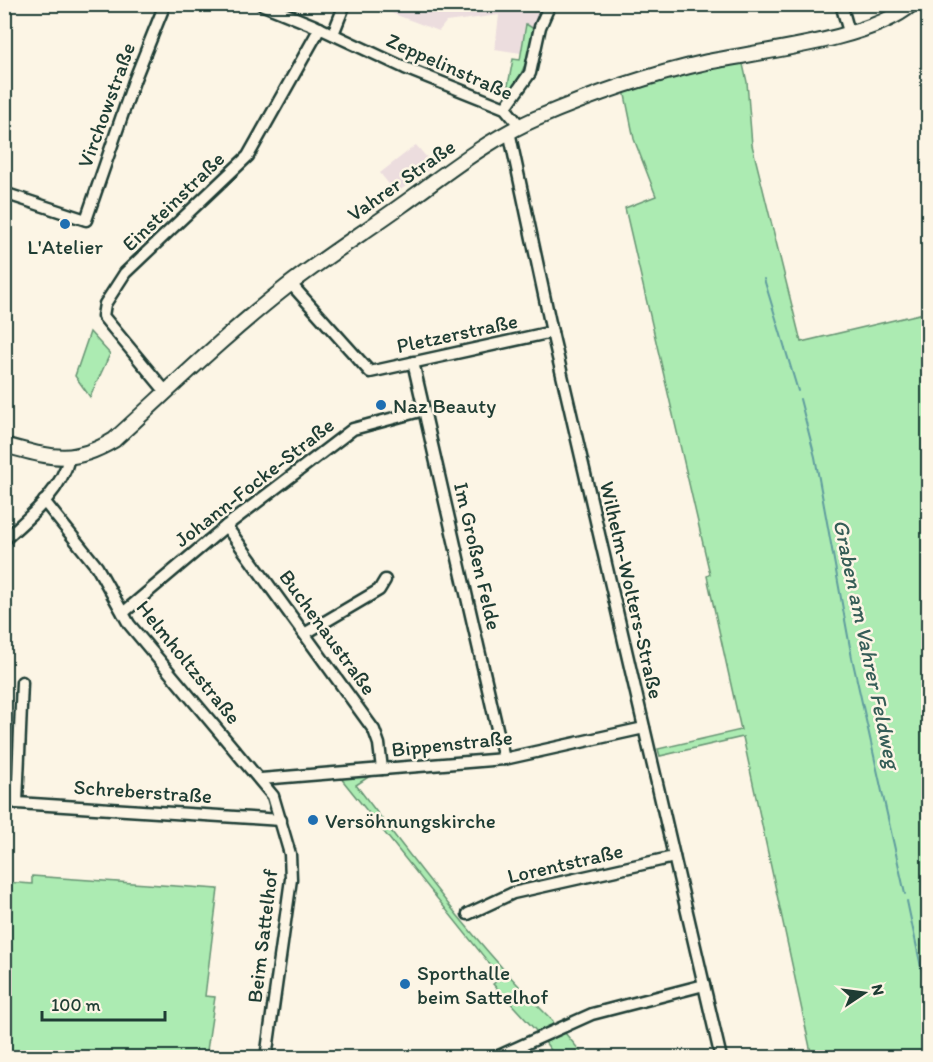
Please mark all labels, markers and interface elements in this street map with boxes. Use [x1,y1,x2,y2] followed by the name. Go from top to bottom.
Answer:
[383,27,517,105] street label: Zeppelinstraße
[72,39,140,171] street label: Virchowstraße
[342,134,460,226] street label: Vahrer Straße
[117,146,229,256] street label: Einsteinstraße
[58,217,72,231] marker: L'Atelier
[27,234,103,259] place label: L'Atelier
[394,308,520,358] street label: Pletzerstraße
[393,393,496,418] place label: Naz Beauty
[374,398,388,412] marker: Naz Beauty
[169,412,339,552] street label: Johann-Focke-Straße
[595,479,669,701] street label: Wilhelm-Wolters-Straße
[449,480,507,632] street label: Im Großen Felde
[827,517,907,774] water label: Graben am Vahrer Feldweg
[274,564,382,700] street label: Buchenaustraße
[131,595,247,729] street label: Helmholtzstraße
[390,724,514,762] street label: Bippenstraße
[73,774,213,808] street label: Schreberstraße
[325,808,496,833] place label: Versöhnungskirche
[306,813,320,827] marker: Versöhnungskirche
[505,838,625,888] street label: Lorentstraße
[241,868,283,1004] street label: Beim Sattelhof
[417,960,549,1009] place label: Sporthalle beim Sattelhof
[834,963,894,1023] north arrow
[398,977,412,991] marker: Sporthalle beim Sattelhof
[868,982,889,997] text: N
[42,984,165,1022] scale bar
[51,994,101,1016] text: 100 m

